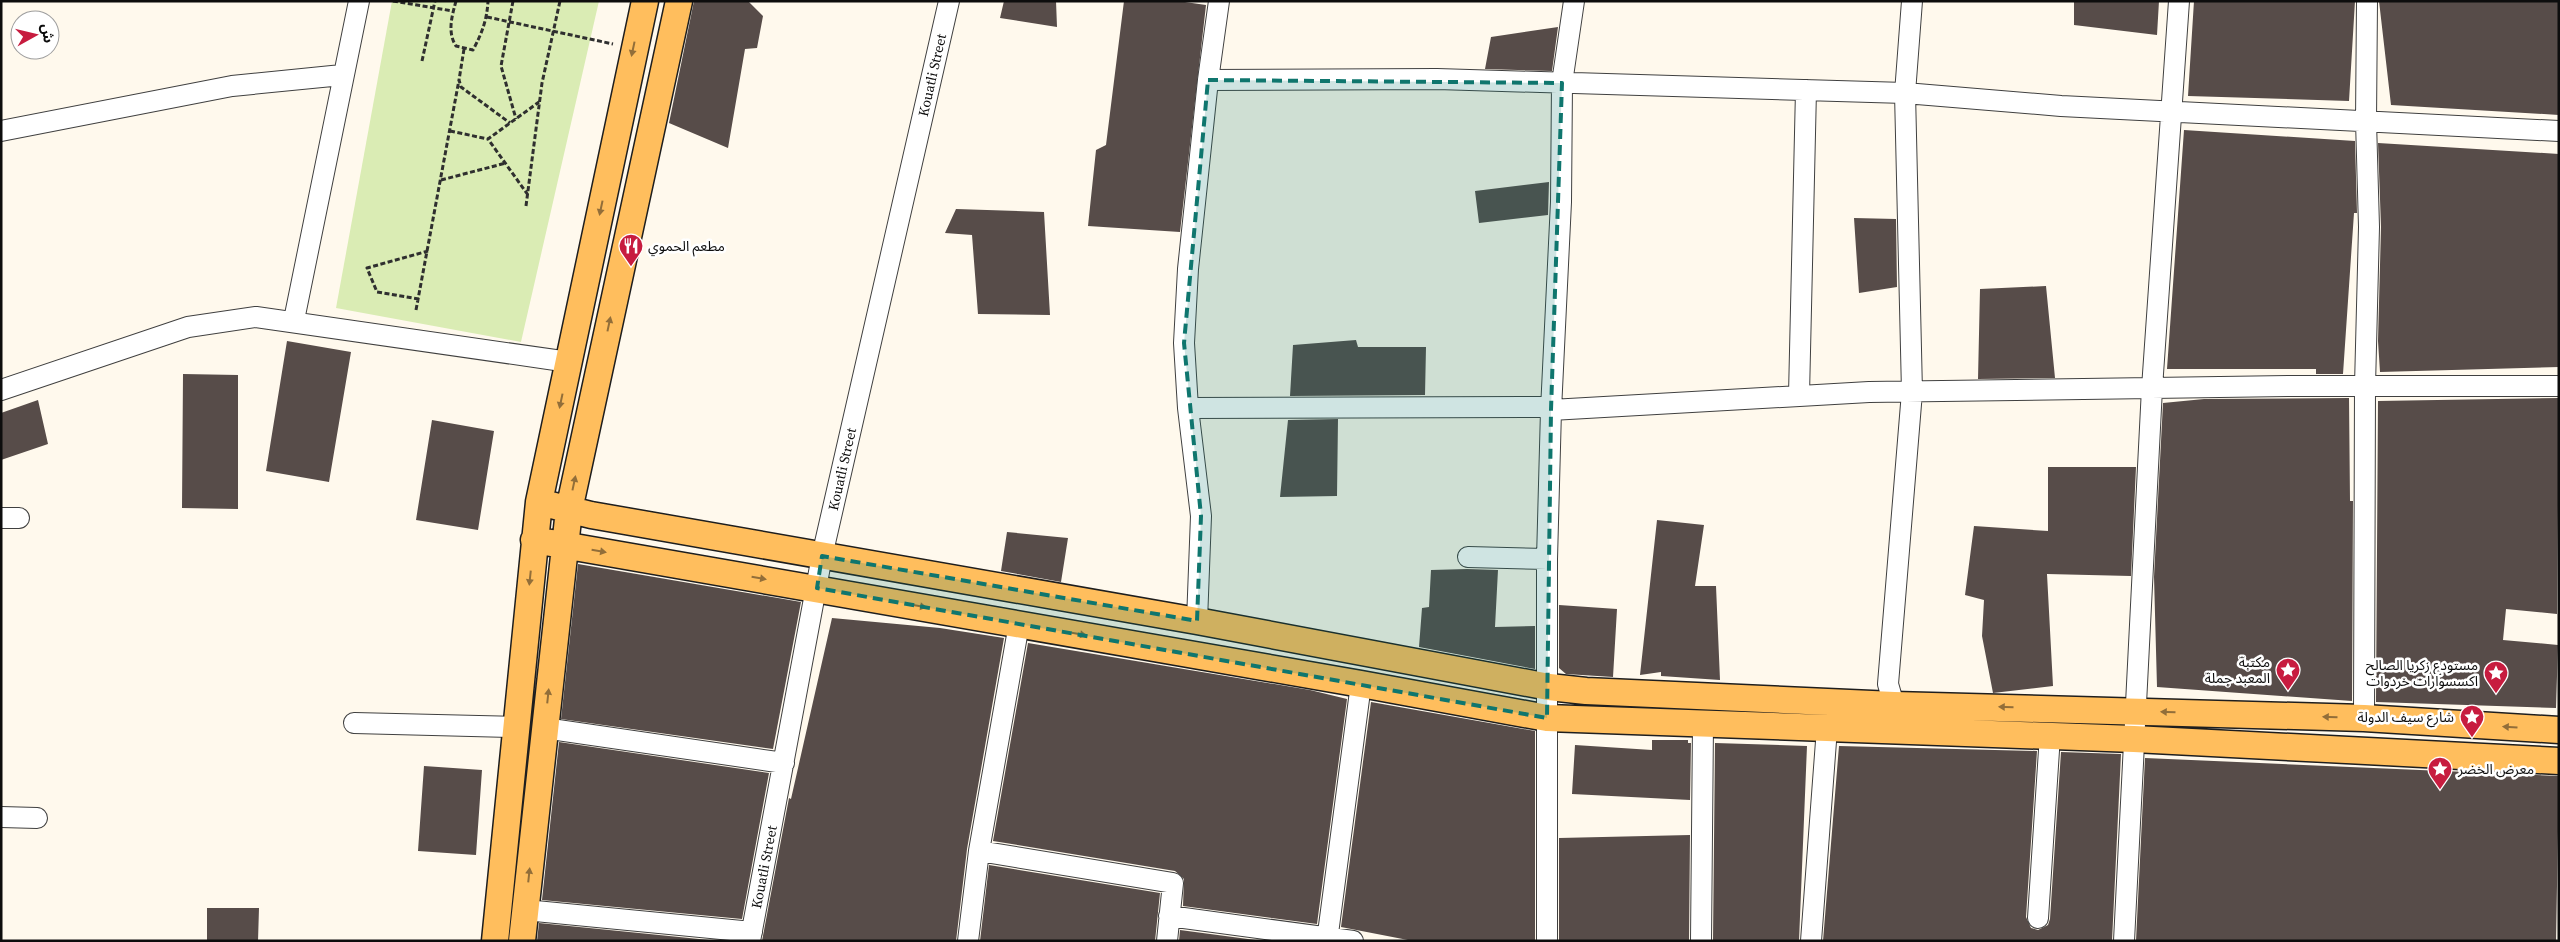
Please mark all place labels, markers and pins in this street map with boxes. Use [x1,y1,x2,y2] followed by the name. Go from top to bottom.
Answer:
[618,233,644,267] restaurant icon: مطعم الحموي
[648,236,725,257] place label: مطعم الحموي
[2205,652,2270,688] place label: مكتبة المعبد جملة
[2366,655,2478,691] place label: مستودع زكريا الصالح اكسسوارات خردوات
[2275,657,2301,691] place icon: مكتبة المعبد جملة
[2483,660,2509,694] place icon: مستودع زكريا الصالح اكسسوارات خردوات
[2459,704,2485,738] place icon: شارع سيف الدولة
[2357,707,2454,728] place label: شارع سيف الدولة
[2427,756,2453,790] place icon: معرض الخضر
[2457,759,2534,779] place label: معرض الخضر

